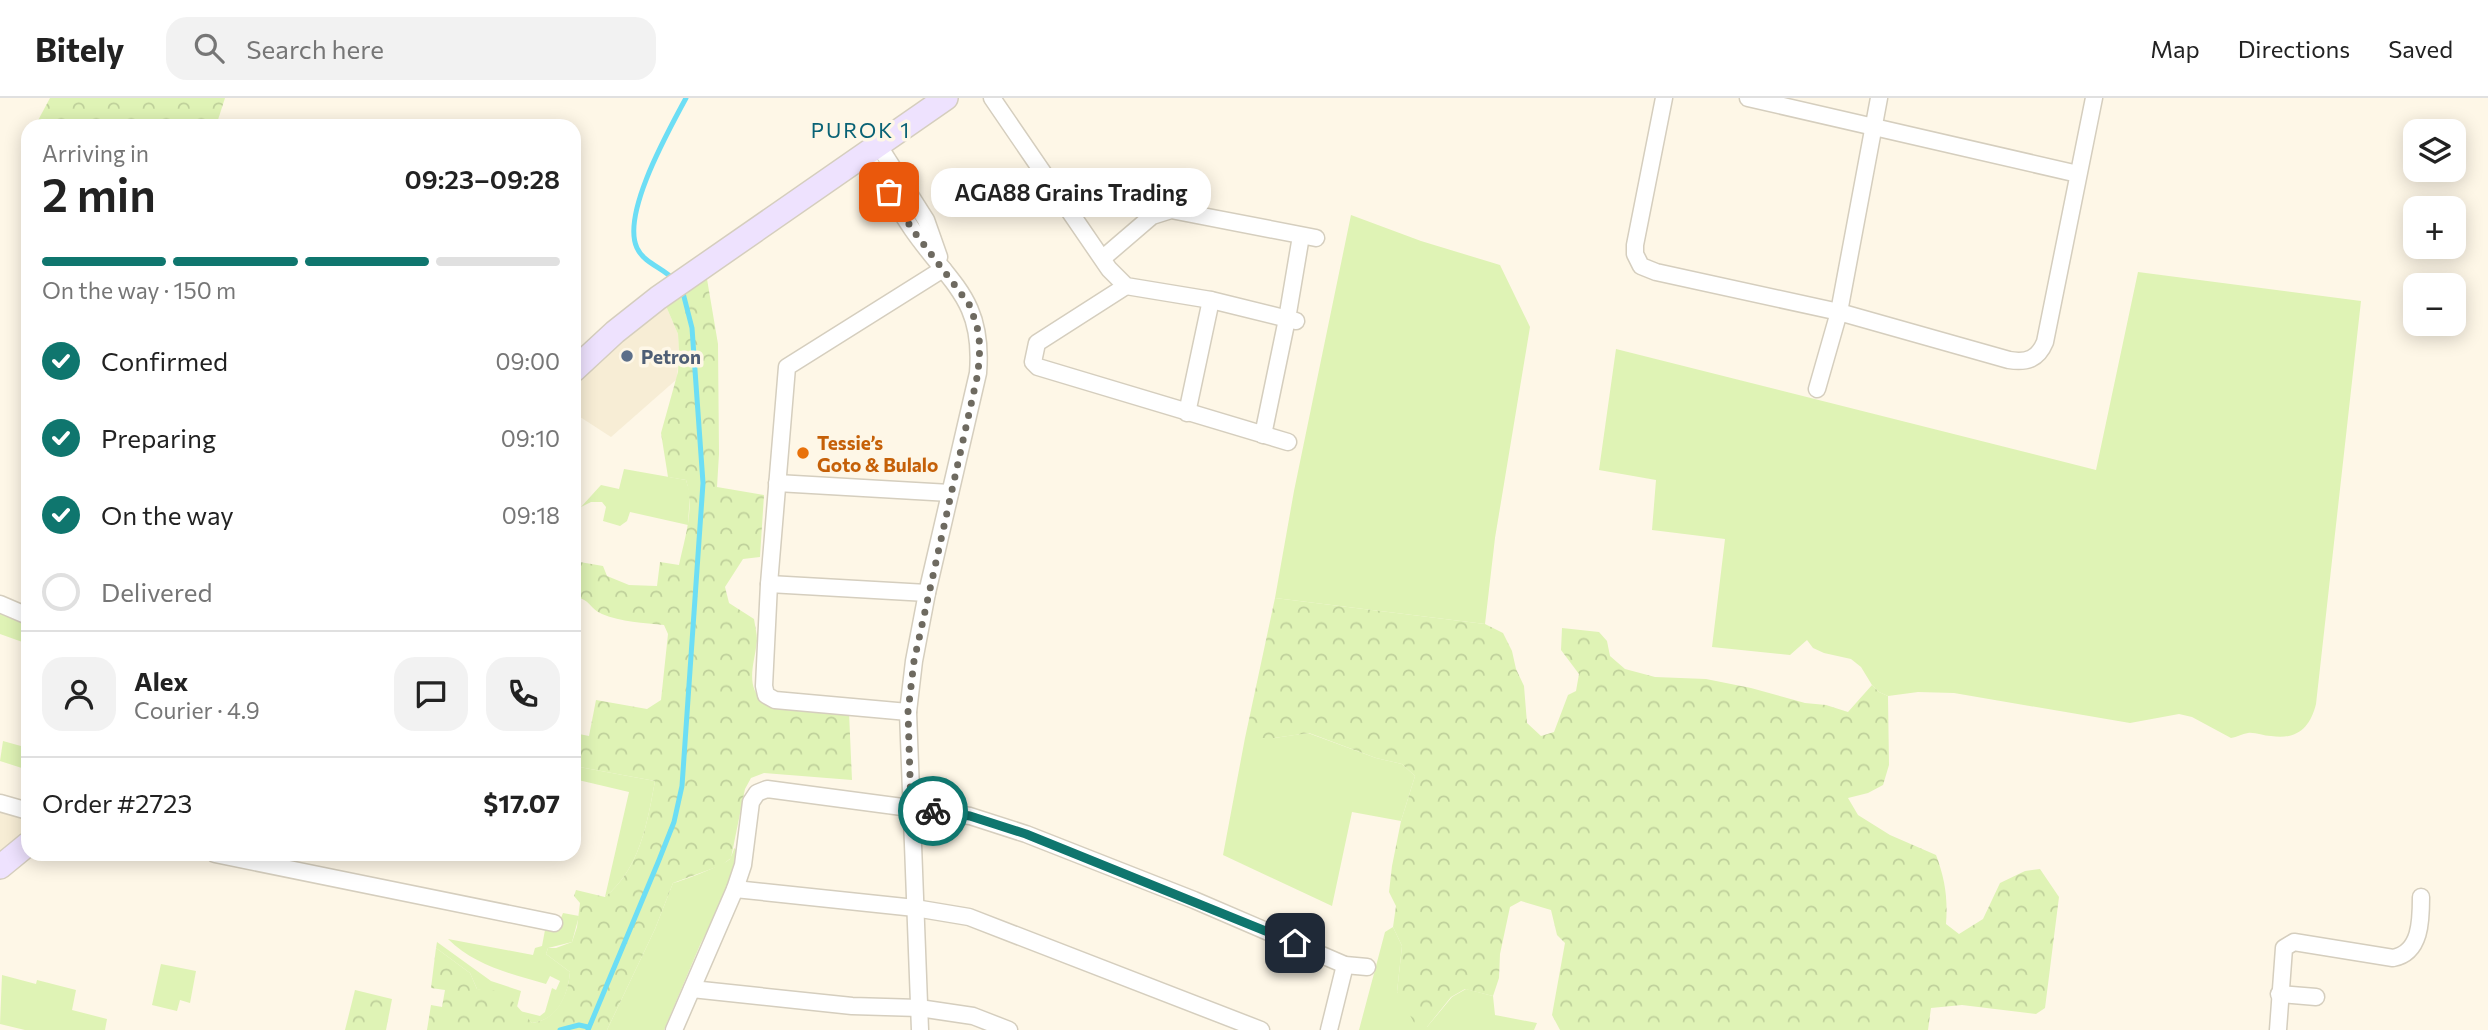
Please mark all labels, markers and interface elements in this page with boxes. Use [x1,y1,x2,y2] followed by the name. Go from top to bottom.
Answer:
[166,17,656,80] search box
[35,28,124,69] text: Bitely
[190,29,228,67] icon: search
[246,33,384,64] text: Search here
[2150,34,2200,63] text: Map
[2238,34,2350,63] text: Directions
[2388,34,2453,63] text: Saved
[811,117,911,142] district label: PUROK 1
[2403,119,2466,336] map controls
[2403,119,2466,182] button: layers
[42,139,149,167] text: Arriving in
[859,162,919,222] pin
[405,163,560,194] text: 09:23–09:28
[42,165,156,221] text: 2 min
[931,168,1211,217] callout: AGA88 Grains Trading
[870,173,908,211] icon: bag
[954,178,1188,206] text: AGA88 Grains Trading
[2403,196,2466,259] button: +
[2403,273,2466,336] button: −
[42,276,236,304] text: On the way · 150 m
[42,342,80,380] icon: check
[101,345,228,376] text: Confirmed
[641,345,701,368] place label: Petron
[496,347,560,375] text: 09:00
[619,348,635,364] marker: Petron
[42,419,80,457] icon: check
[101,422,216,453] text: Preparing
[501,424,560,452] text: 09:10
[817,431,938,476] place label: Tessie’s Goto & Bulalo
[795,445,811,461] marker: Tessie’s Goto & Bulalo
[42,496,80,534] icon: check
[101,499,234,530] text: On the way
[502,501,560,529] text: 09:18
[101,576,212,607] text: Delivered
[42,657,116,731] button: person
[394,657,468,731] button: chat
[486,657,560,731] button: phone
[134,665,188,696] text: Alex
[134,696,260,724] text: Courier · 4.9
[898,776,968,846] courier
[42,787,192,818] text: Order #2723
[483,787,560,818] text: $17.07
[914,792,952,830] icon: bike
[1265,913,1325,973] pin
[1276,924,1314,962] icon: home

